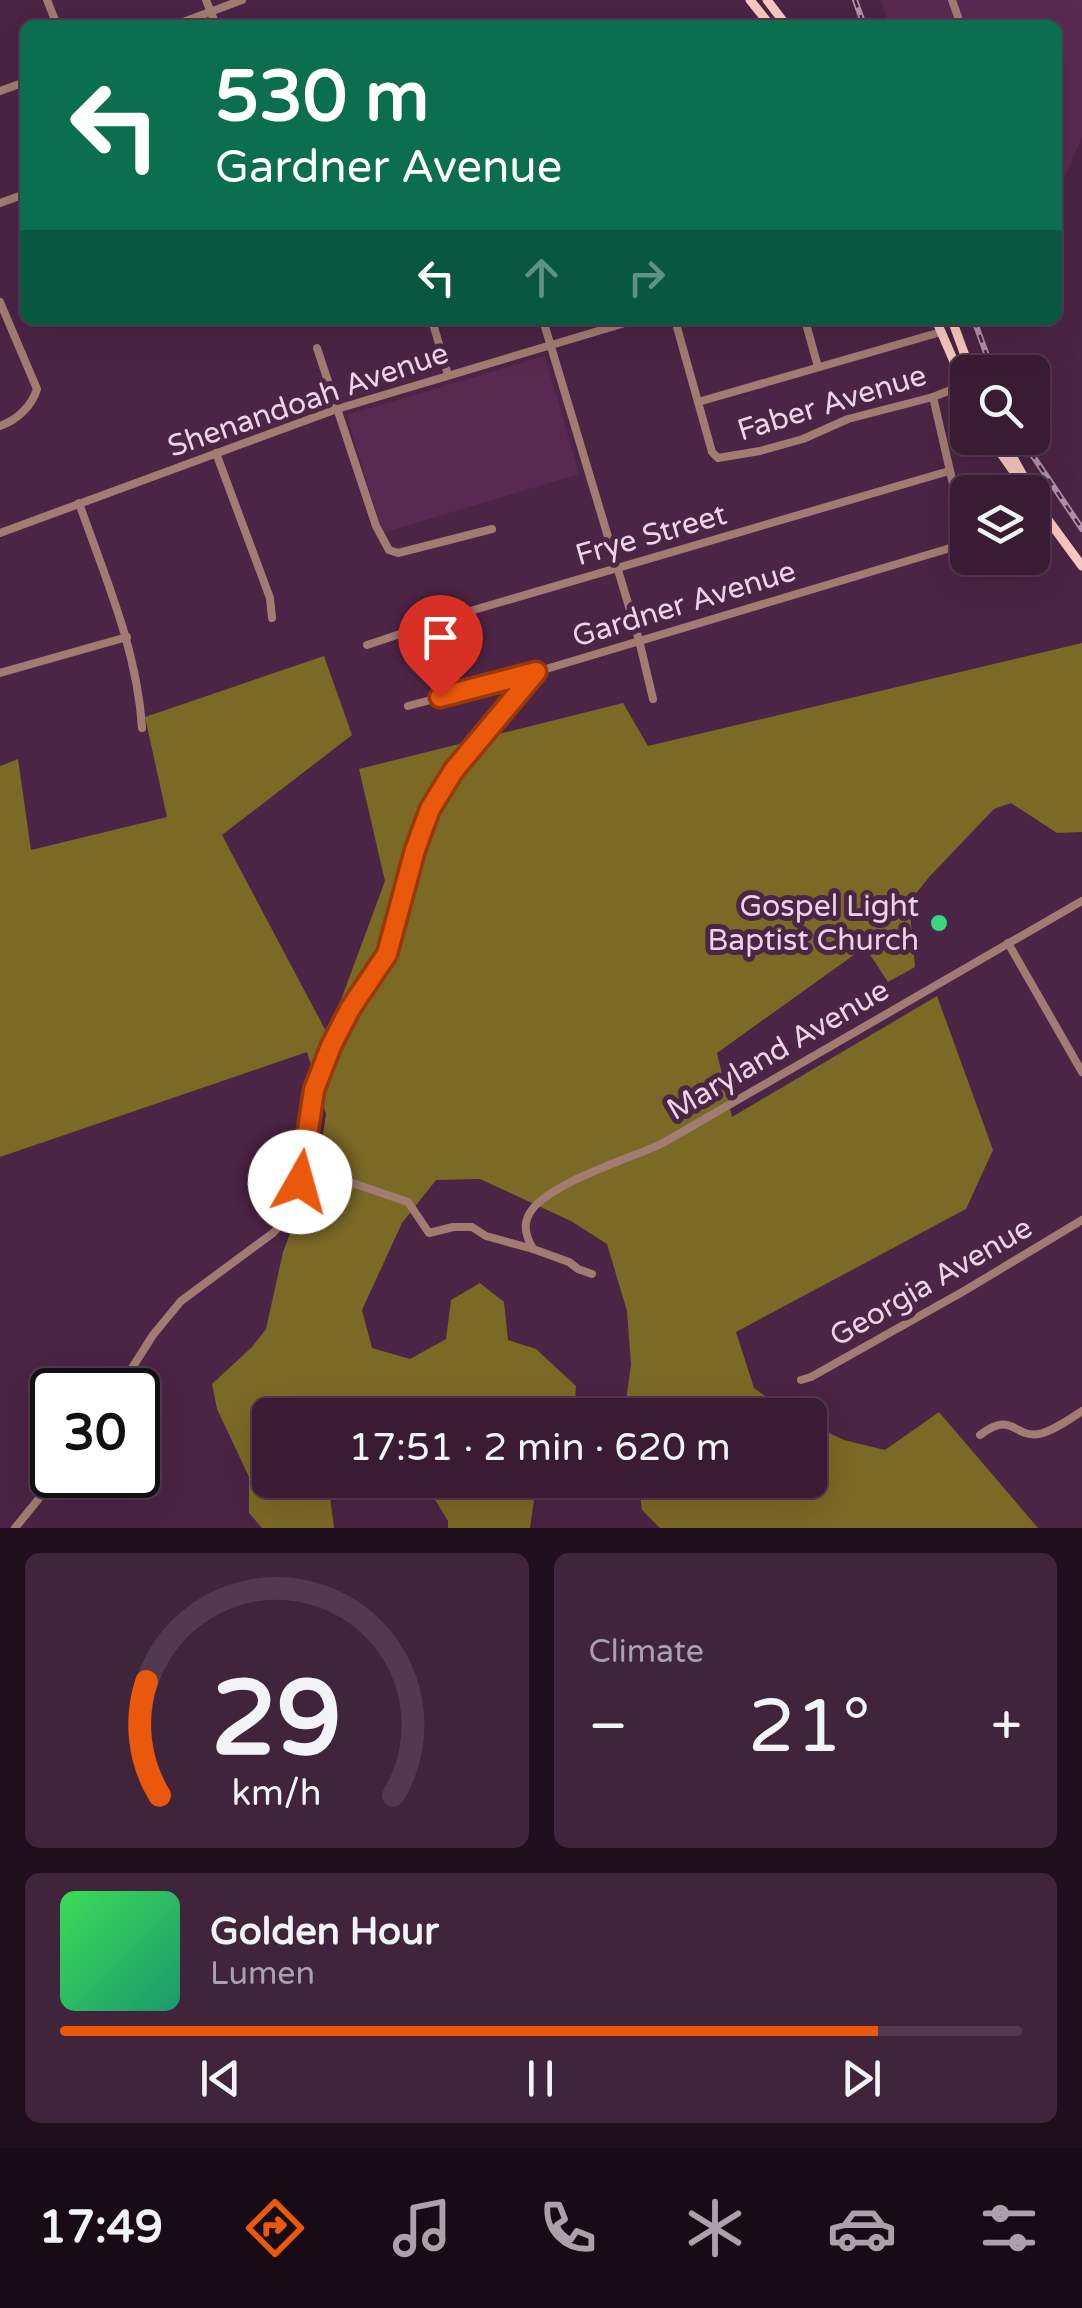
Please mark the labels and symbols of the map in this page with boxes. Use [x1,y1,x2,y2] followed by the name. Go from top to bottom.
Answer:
[163,335,453,465] street label: Shenandoah Avenue
[733,357,931,449] street label: Faber Avenue
[571,496,731,574] street label: Frye Street
[568,552,800,656] street label: Gardner Avenue
[398,595,483,698] pin
[708,888,919,959] place label: Gospel Light Baptist Church
[928,912,950,934] marker: Gospel Light Baptist Church
[660,971,896,1129] street label: Maryland Avenue
[248,1130,352,1234] position arrow
[823,1209,1039,1355] street label: Georgia Avenue
[30,1368,160,1498] speed limit sign: 30

